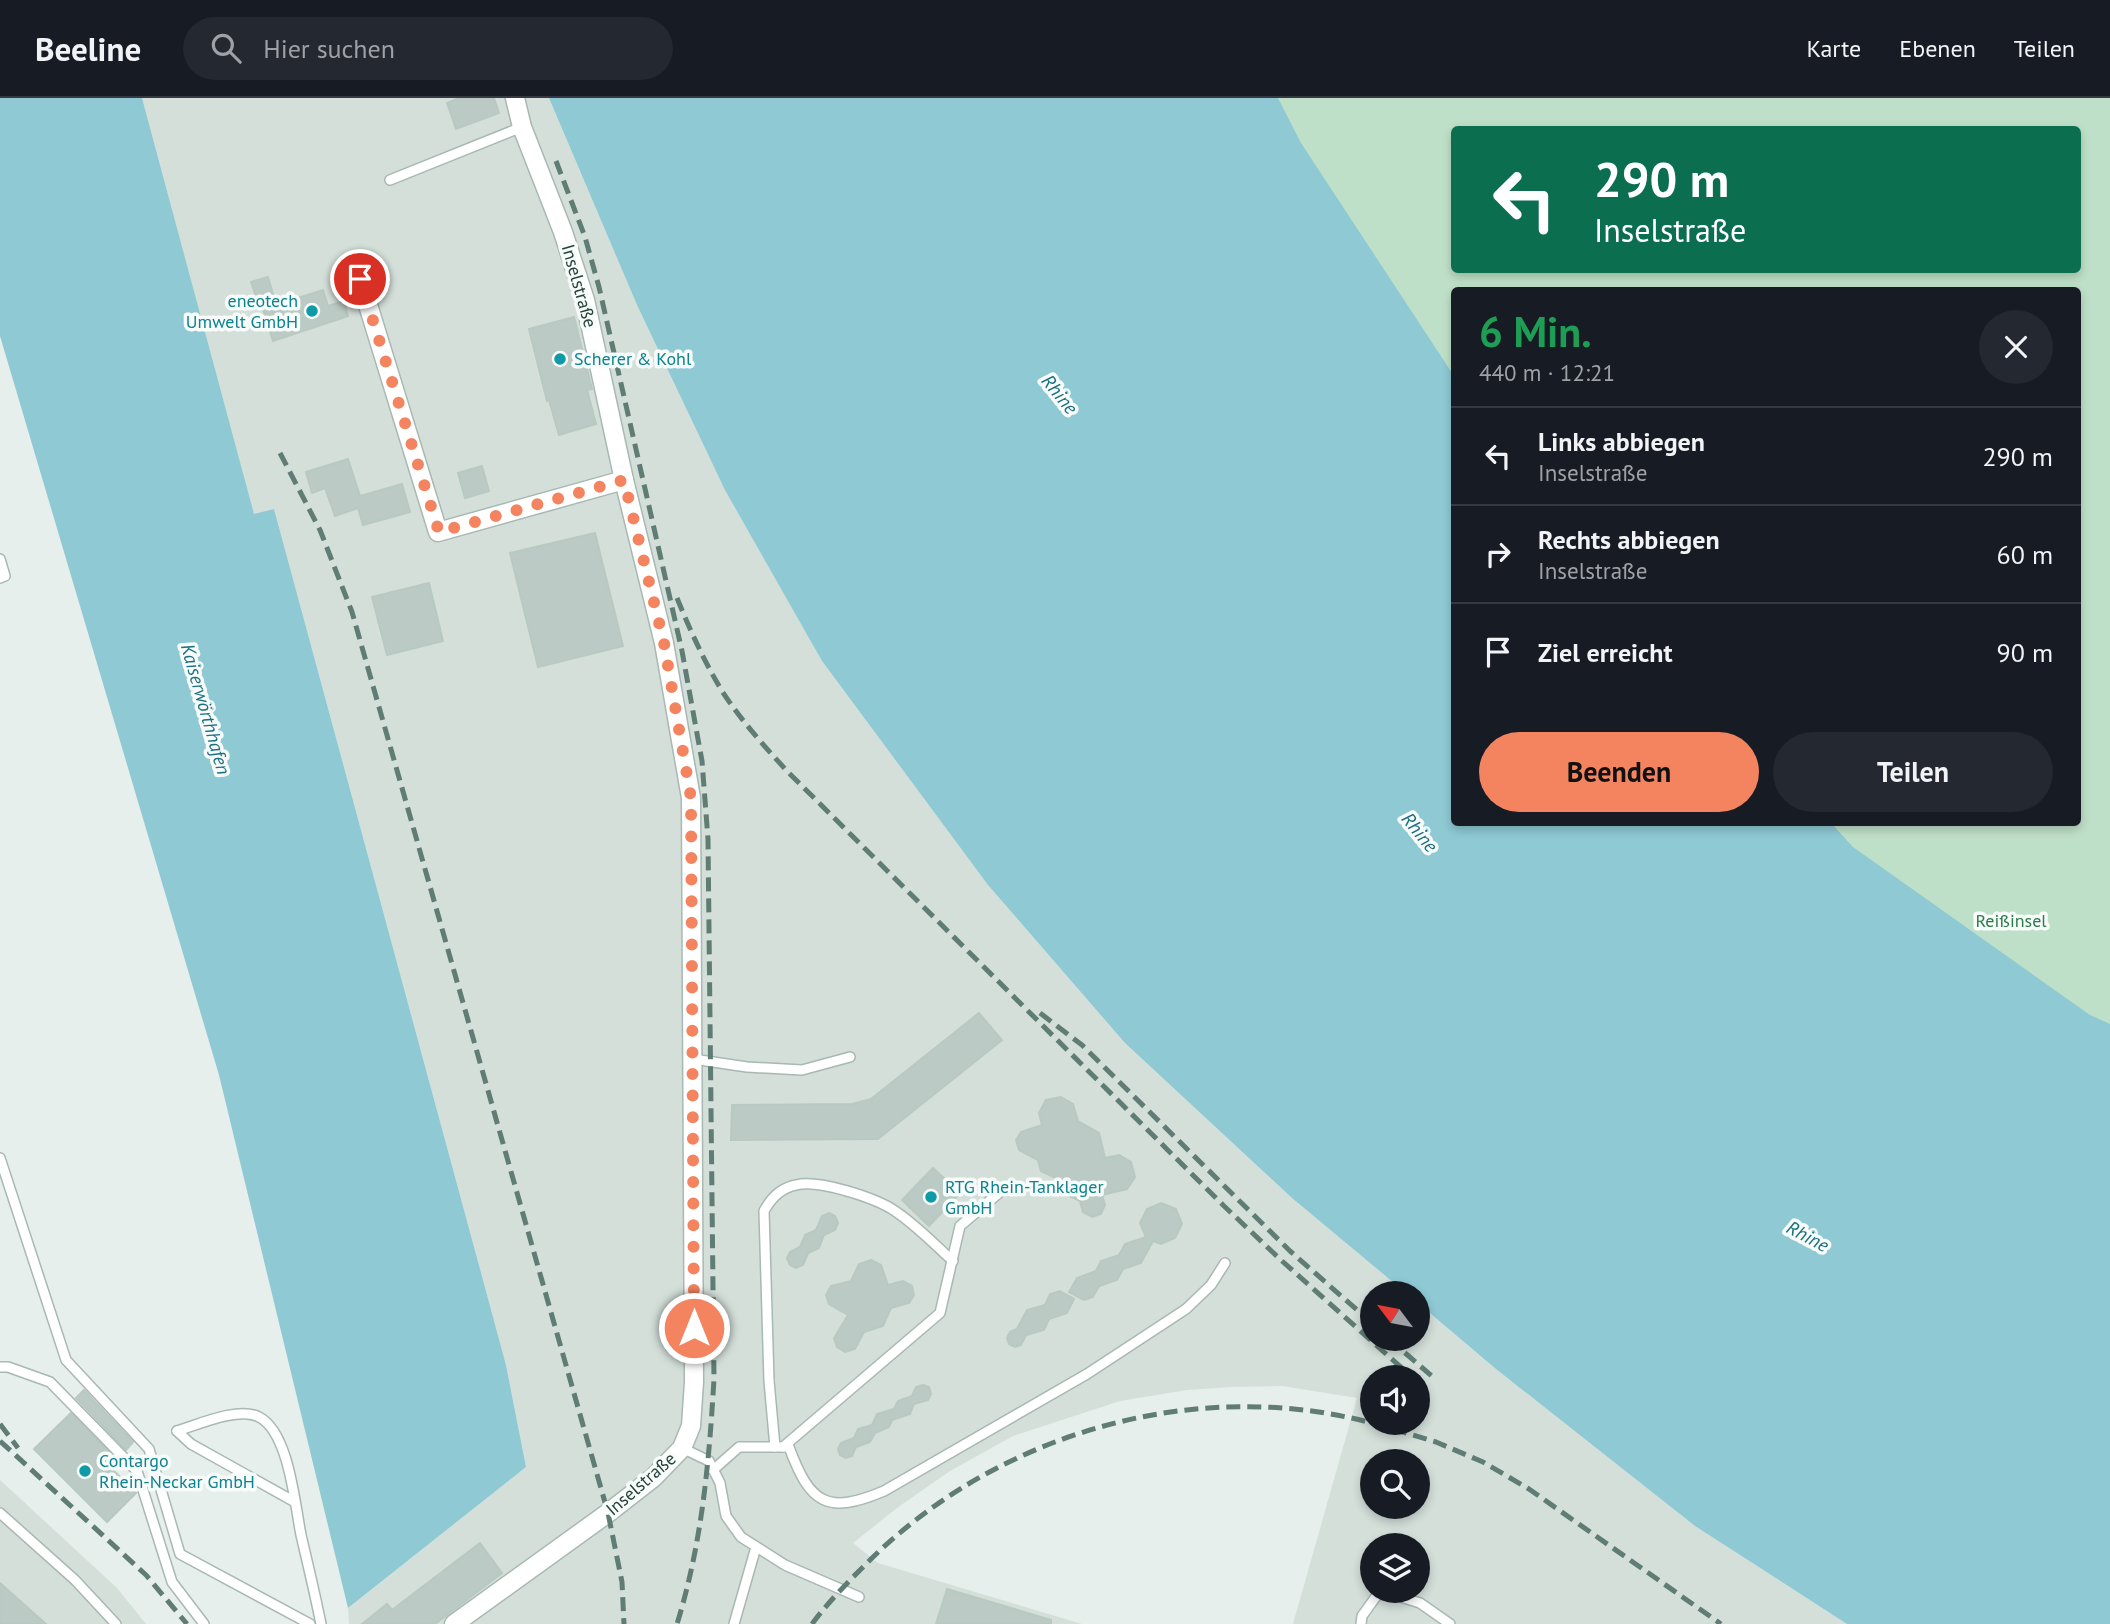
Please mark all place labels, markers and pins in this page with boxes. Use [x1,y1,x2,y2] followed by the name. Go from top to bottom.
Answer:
[330,249,390,309] pin
[186,289,298,333] place label: eneotech Umwelt GmbH
[304,303,320,319] marker: eneotech Umwelt GmbH
[574,347,692,370] place label: Scherer & Kohl
[552,351,568,367] marker: Scherer & Kohl
[945,1175,1104,1219] place label: RTG Rhein-Tanklager GmbH
[923,1189,939,1205] marker: RTG Rhein-Tanklager GmbH
[99,1449,255,1493] place label: Contargo Rhein-Neckar GmbH
[77,1463,93,1479] marker: Contargo Rhein-Neckar GmbH

